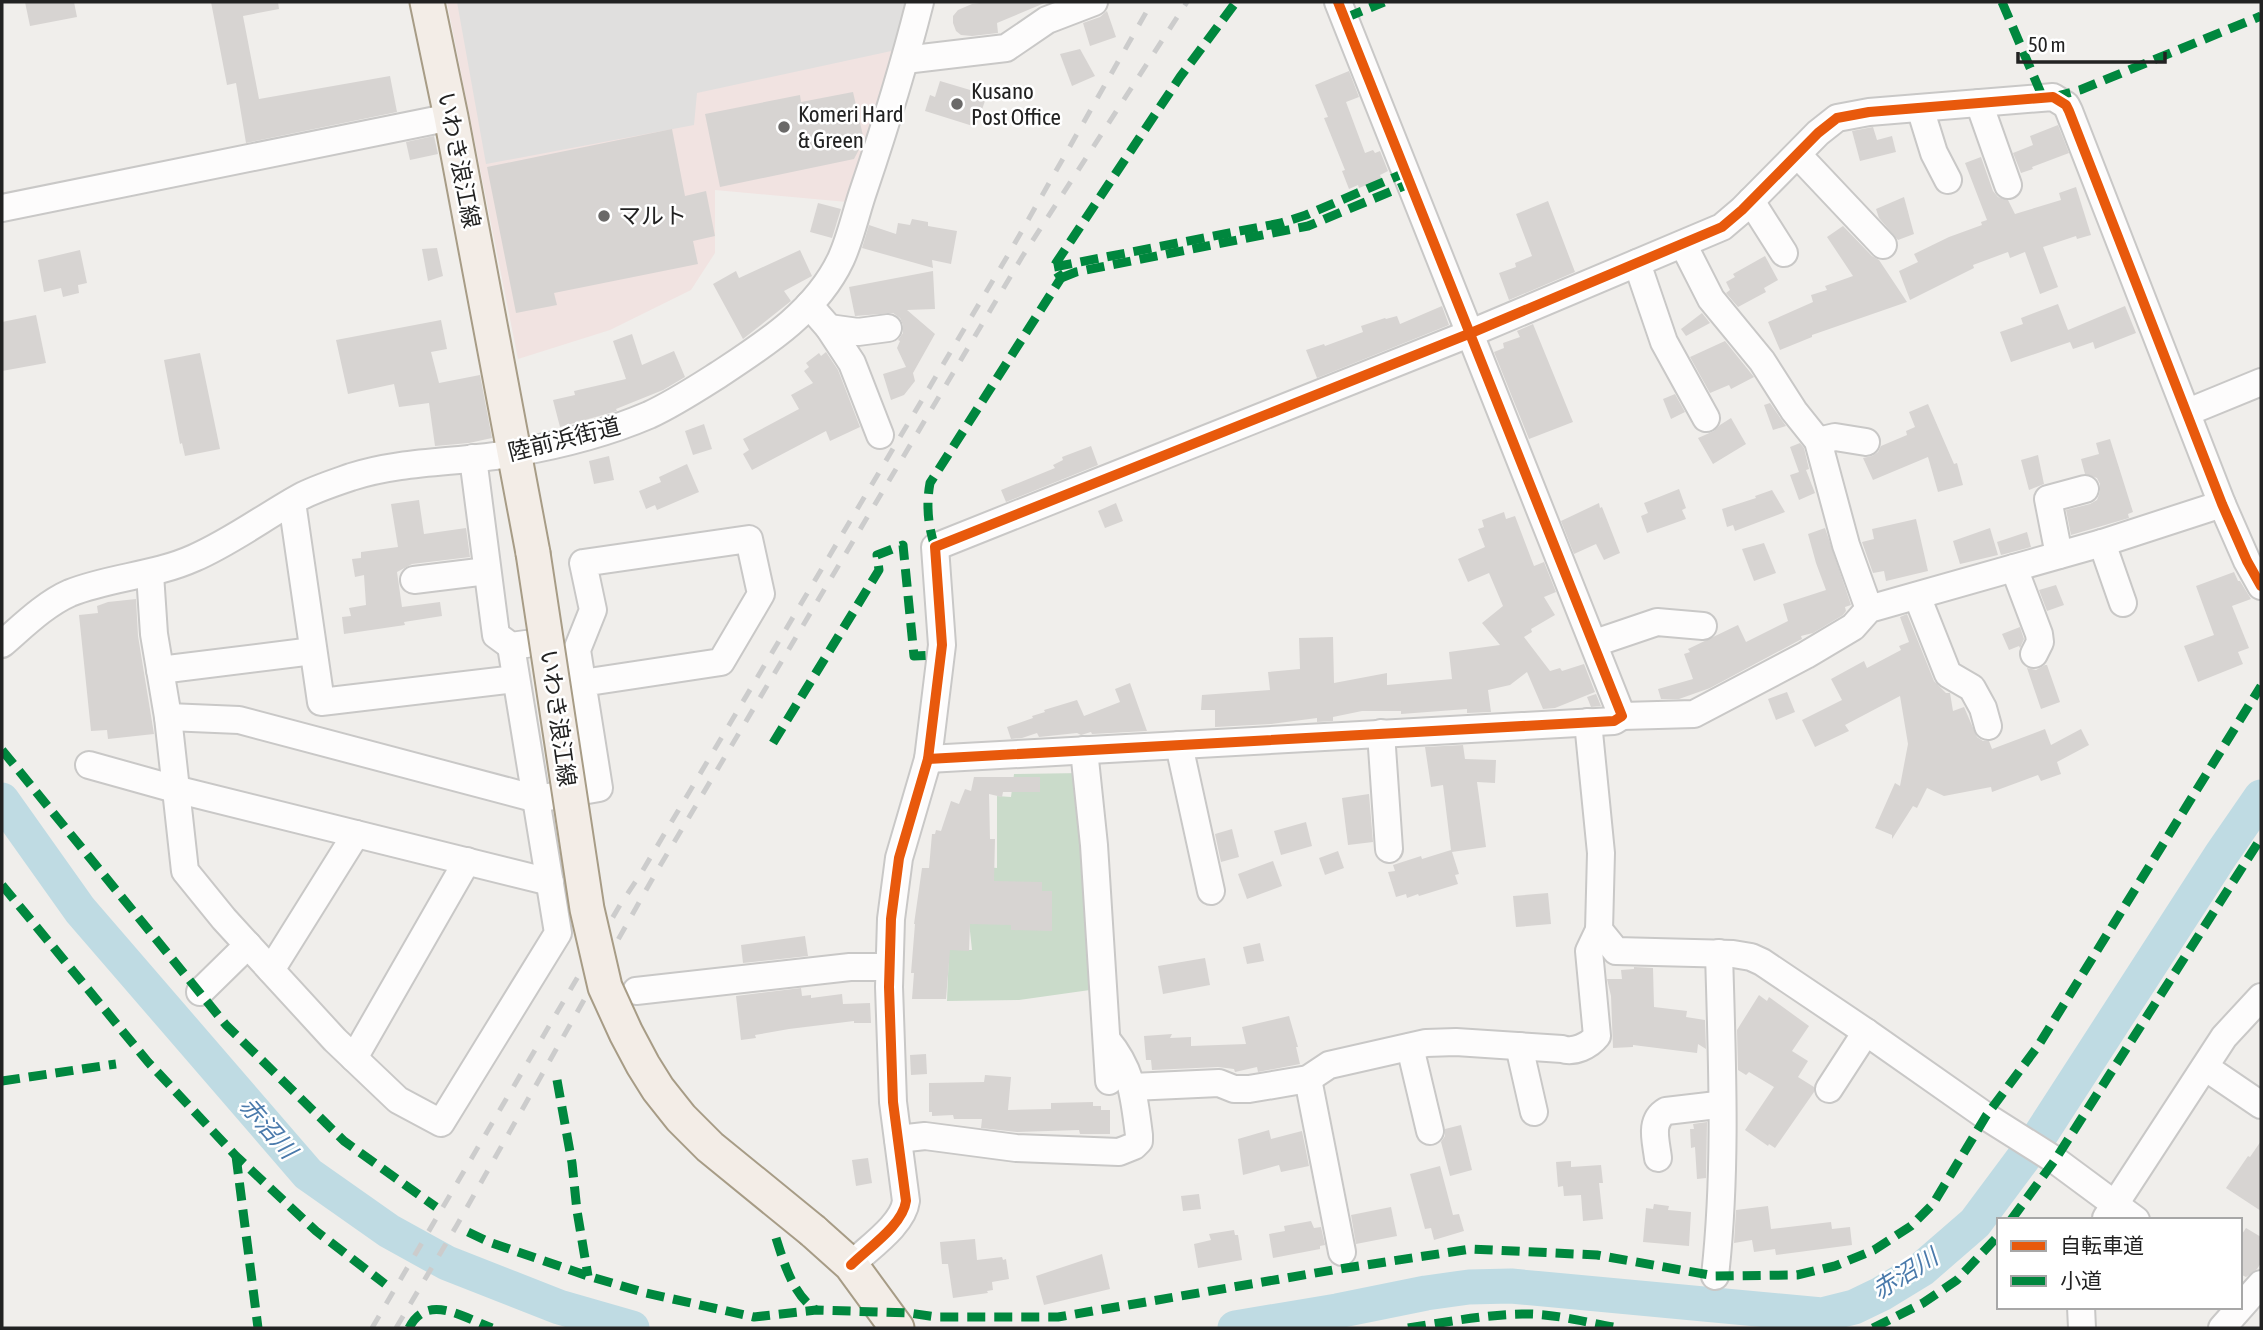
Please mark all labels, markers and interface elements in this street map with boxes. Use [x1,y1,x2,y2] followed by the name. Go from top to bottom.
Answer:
[2018,21,2165,65] scale bar
[2028,32,2066,56] text: 50 m
[971,78,1061,130] place label: Kusano Post Office
[433,90,485,230] street label: いわき浪江線
[949,96,965,112] marker: Kusano Post Office
[798,101,904,153] place label: Komeri Hard & Green
[776,119,792,135] marker: Komeri Hard & Green
[618,203,687,229] place label: マルト
[596,208,612,224] marker: マルト
[505,412,623,466] street label: 陸前浜街道
[536,648,580,788] street label: いわき浪江線
[235,1092,304,1166] water label: 赤沼川
[1997,1218,2242,1309] legend
[2060,1233,2144,1257] text: 自転車道
[1867,1241,1945,1304] water label: 赤沼川
[2060,1268,2102,1292] text: 小道

